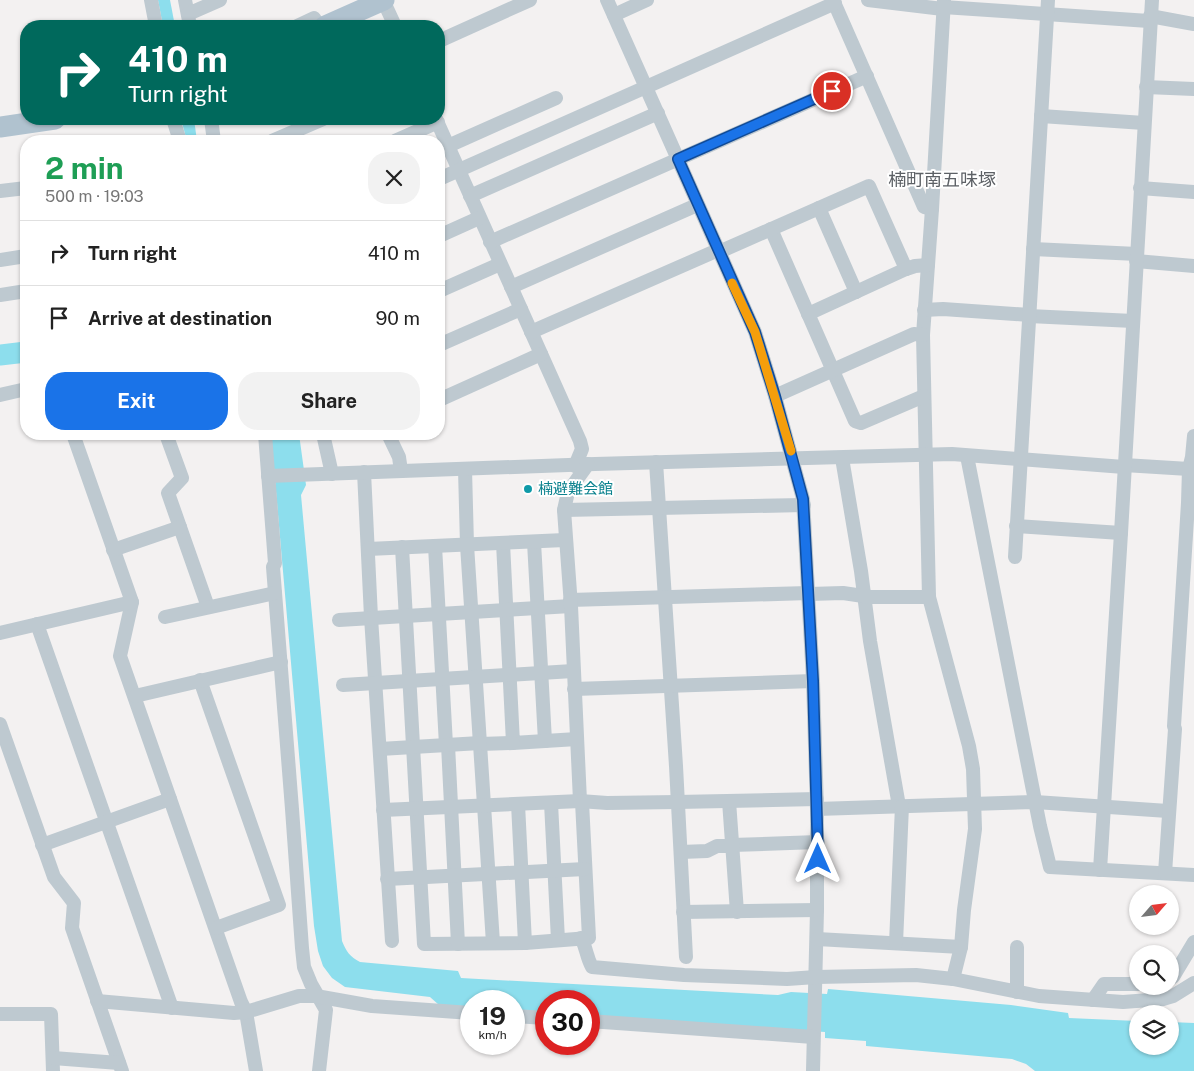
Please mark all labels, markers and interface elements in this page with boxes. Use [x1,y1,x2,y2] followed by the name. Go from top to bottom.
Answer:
[128,39,228,80] text: 410 m
[45,40,110,105] icon: right
[811,70,853,112] pin
[818,77,846,105] icon: arrive
[128,81,228,107] text: Turn right
[45,150,124,186] text: 2 min
[368,152,420,204] button: close
[888,169,996,190] district label: 楠町南五味塚
[45,187,144,206] text: 500 m · 19:03
[45,239,73,267] icon: right
[88,242,177,264] text: Turn right
[368,242,420,264] text: 410 m
[45,304,73,332] icon: arrive
[88,307,272,329] text: Arrive at destination
[376,307,420,329] text: 90 m
[45,372,228,430] button: Exit
[238,372,420,430] button: Share
[538,480,613,497] place label: 楠避難会館
[522,483,534,495] marker: 楠避難会館
[791,832,843,884] position arrow
[1129,885,1179,935] north arrow
[1129,885,1179,1055] map controls
[1129,945,1179,995] button: search
[535,990,600,1055] speed limit sign: 30
[479,1001,506,1031] text: 19
[1129,1005,1179,1055] button: layers
[478,1028,507,1042] text: km/h

